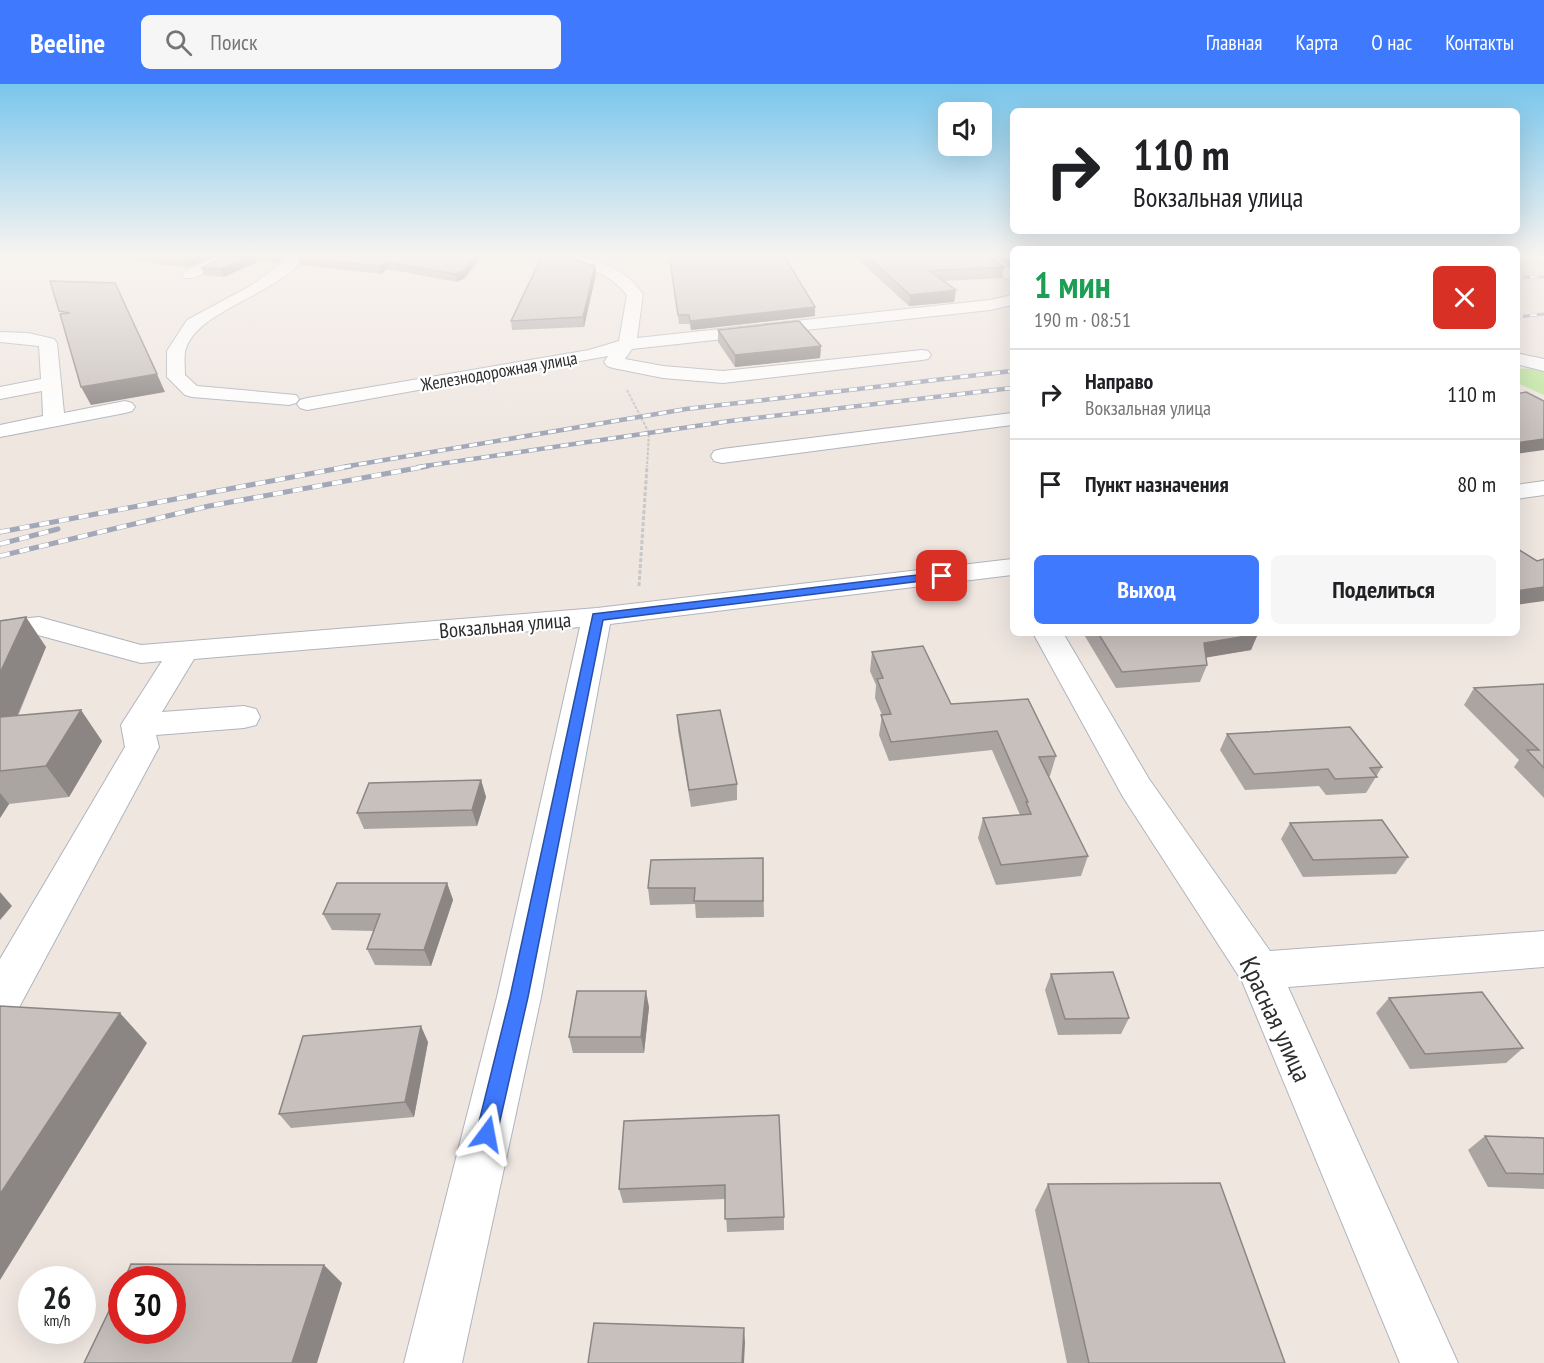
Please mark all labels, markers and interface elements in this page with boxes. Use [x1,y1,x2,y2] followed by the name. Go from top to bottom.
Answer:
[141,15,561,69] search box
[30,24,105,61] text: Beeline
[162,26,195,59] icon: search
[210,28,257,56] text: Поиск
[1206,29,1262,56] text: Главная
[1295,29,1338,56] text: Карта
[1371,29,1412,56] text: О нас
[1445,29,1514,56] text: Контакты
[938,102,992,156] map controls
[938,102,992,156] button: sound
[1133,127,1230,182] text: 110 m
[1034,132,1112,210] icon: right
[1133,180,1303,214] text: Вокзальная улица
[1034,261,1111,308] text: 1 мин
[1433,266,1496,329] button: close
[1034,307,1131,333] text: 190 m · 08:51
[418,346,579,396] street label: Железнодорожная улица
[1085,367,1153,395] text: Направо
[1034,378,1067,411] icon: right
[1447,380,1496,408] text: 110 m
[1085,395,1211,421] text: Вокзальная улица
[1034,468,1067,501] icon: arrive
[1085,470,1229,498] text: Пункт назначения
[1457,470,1496,498] text: 80 m
[916,550,967,601] pin
[1034,555,1259,624] button: Выход
[1271,555,1496,624] button: Поделиться
[925,559,958,592] icon: arrive
[438,606,572,644] street label: Вокзальная улица
[1233,951,1319,1087] street label: Красная улица
[455,1102,519,1166] position arrow
[108,1266,186,1344] speed limit sign: 30
[43,1278,71,1317] text: 26
[44,1311,70,1330] text: km/h

